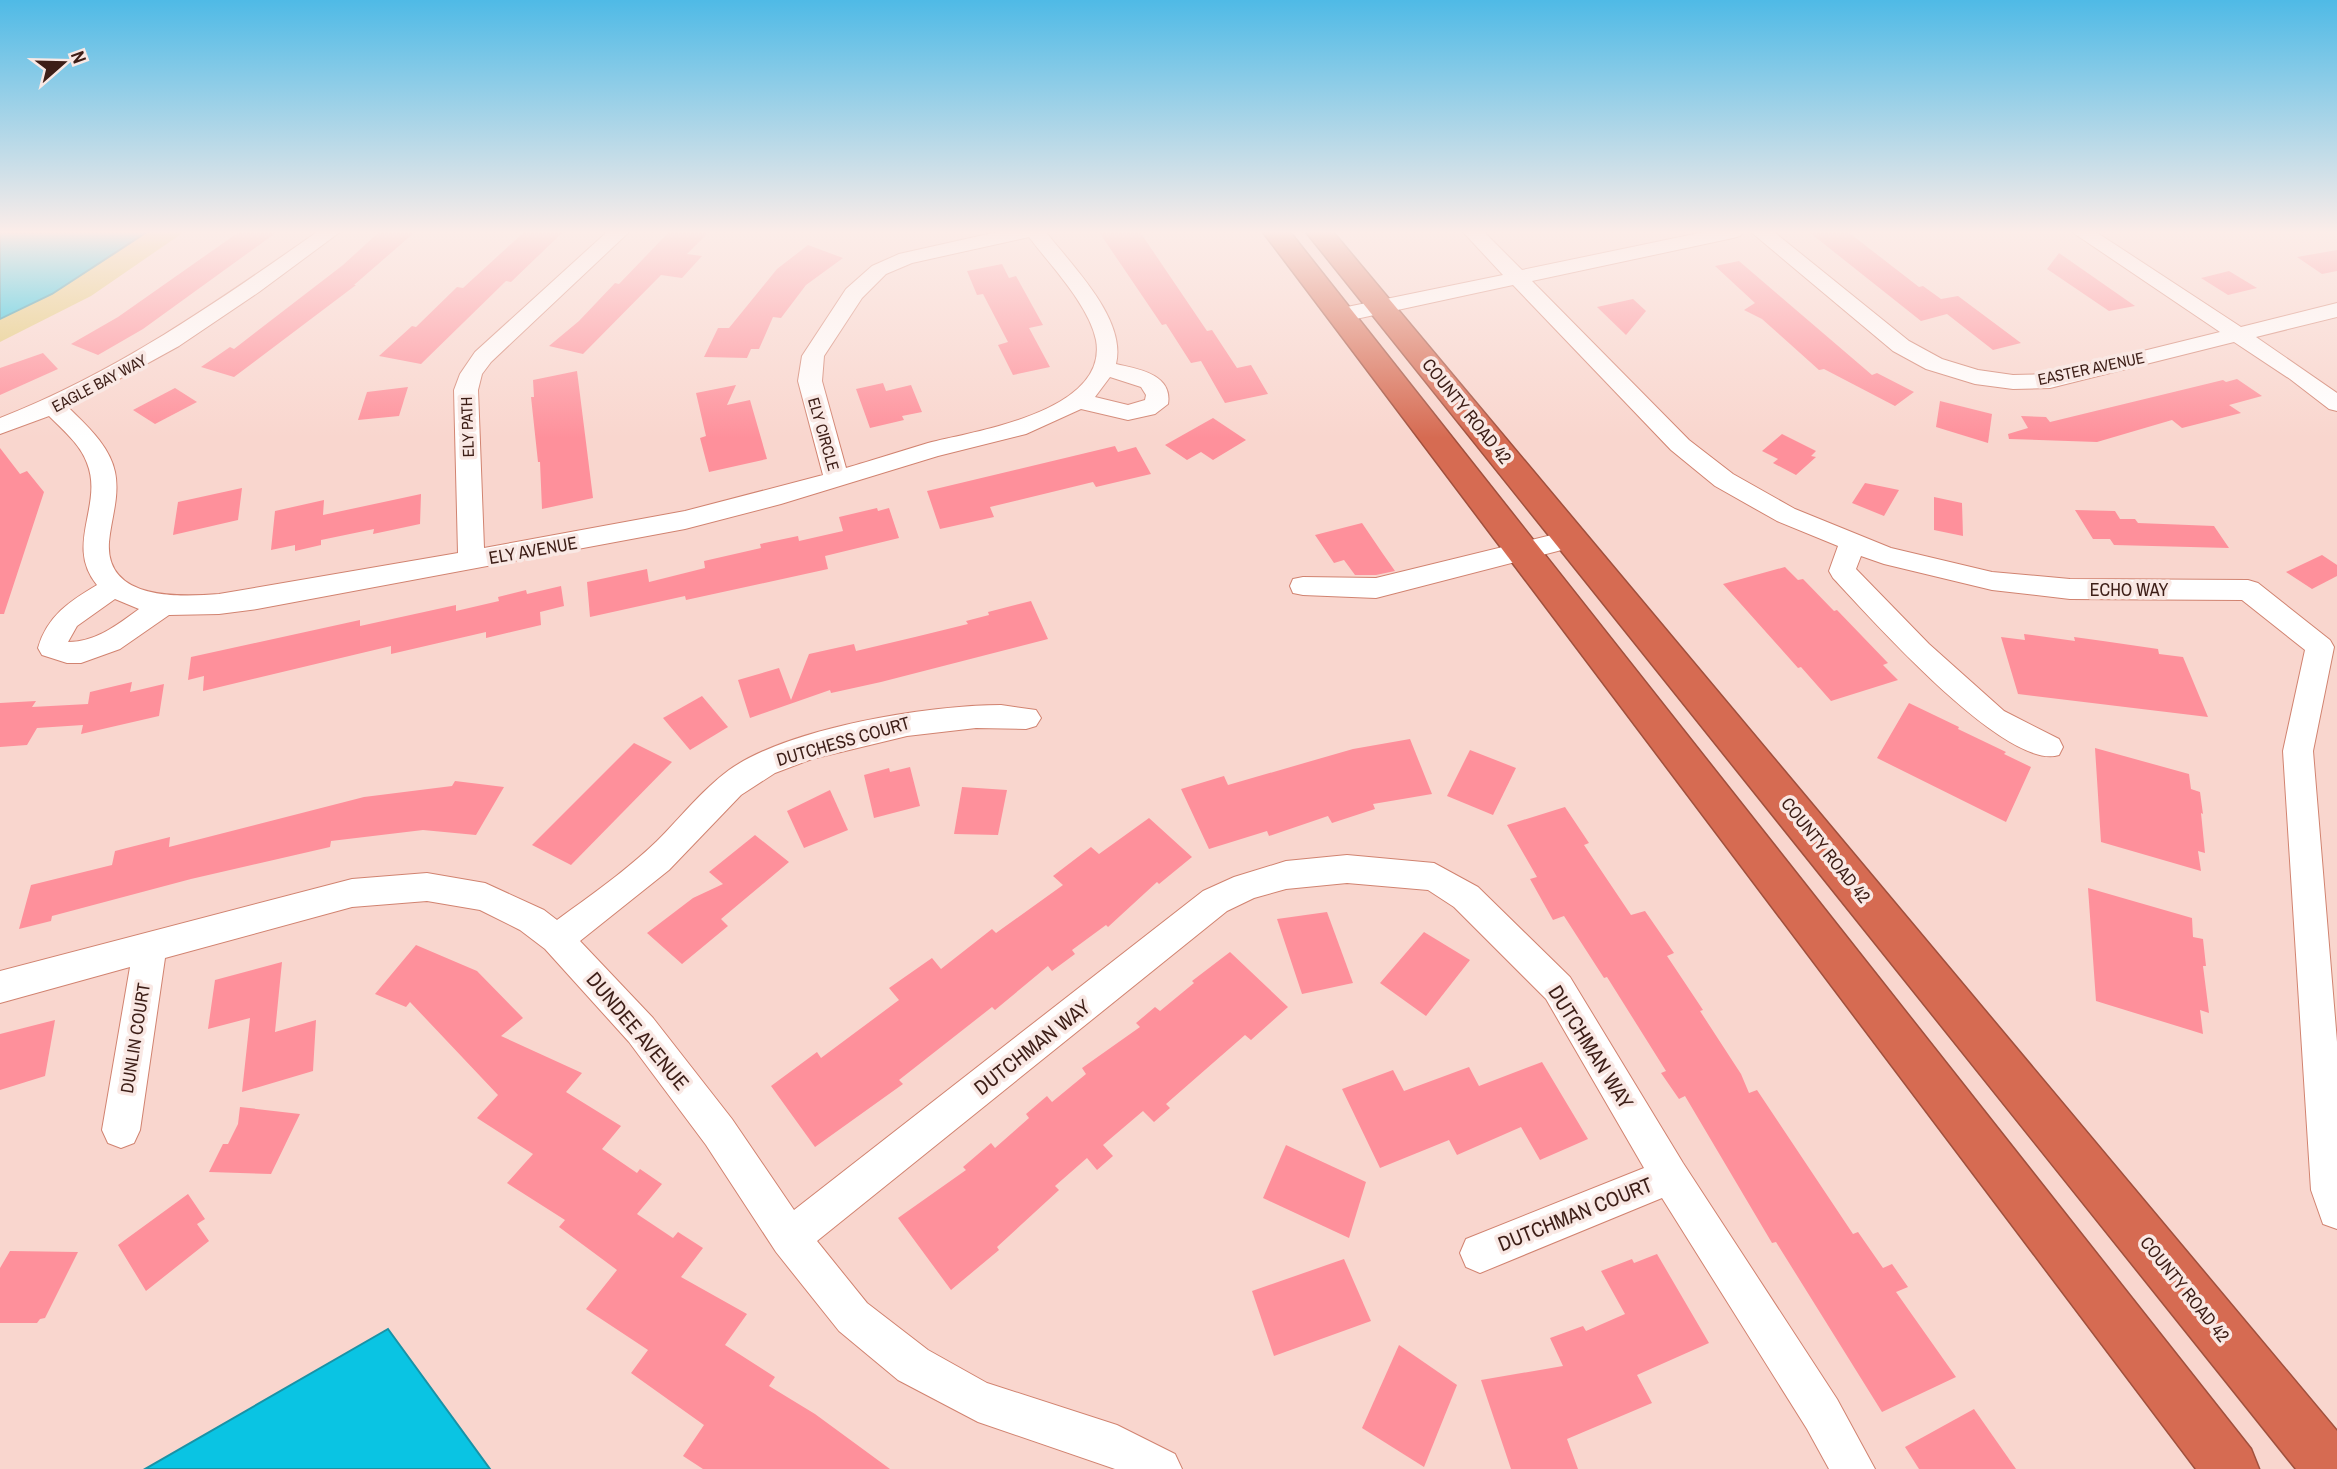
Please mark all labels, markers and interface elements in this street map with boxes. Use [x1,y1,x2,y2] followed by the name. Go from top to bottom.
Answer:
[28,28,98,98] north arrow
[65,47,93,67] text: N
[2036,346,2146,390] street label: EASTER AVENUE
[48,349,151,417] street label: EAGLE BAY WAY
[1417,353,1517,469] street label: COUNTY ROAD 42
[803,395,845,473] street label: ELY CIRCLE
[455,396,479,458] street label: ELY PATH
[487,530,579,570] street label: ELY AVENUE
[2090,577,2169,602] street label: ECHO WAY
[773,710,913,772] street label: DUTCHESS COURT
[1776,792,1876,908] street label: COUNTY ROAD 42
[580,966,696,1096] street label: DUNDEE AVENUE
[1541,980,1641,1115] street label: DUTCHMAN WAY
[114,981,156,1095] street label: DUNLIN COURT
[968,992,1097,1102] street label: DUTCHMAN WAY
[1493,1170,1657,1258] street label: DUTCHMAN COURT
[2135,1231,2235,1347] street label: COUNTY ROAD 42

